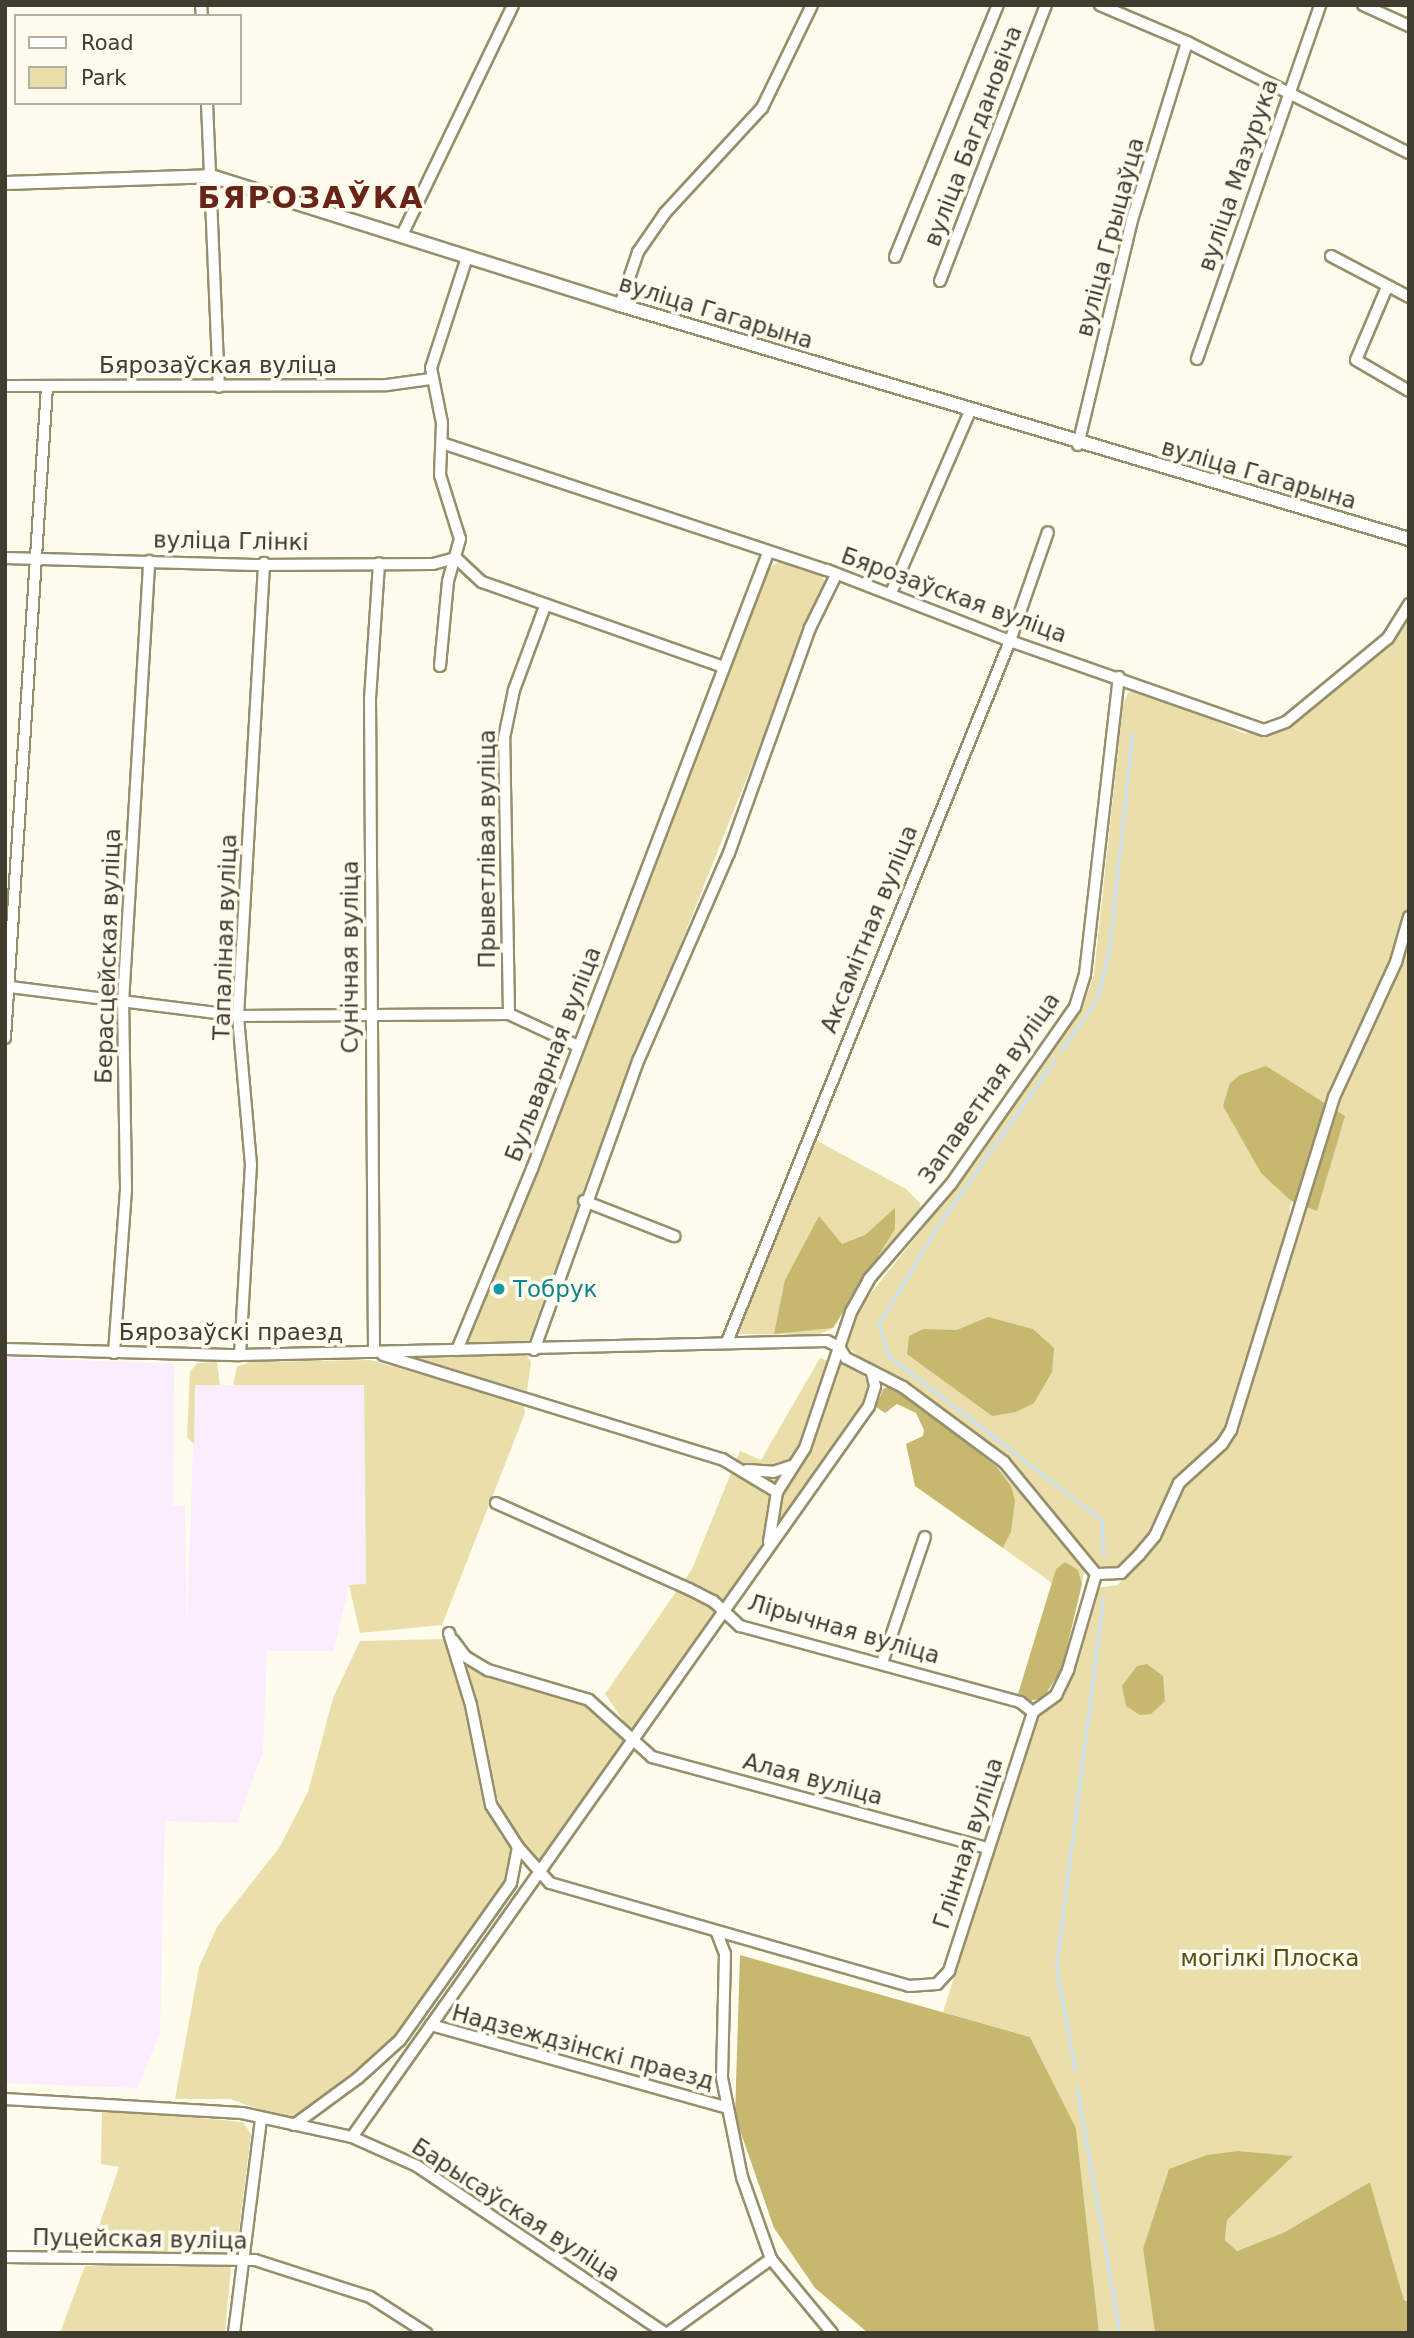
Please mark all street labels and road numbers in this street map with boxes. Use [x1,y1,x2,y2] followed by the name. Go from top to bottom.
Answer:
[918,22,1028,250] street label: вуліца Багдановіча
[1192,75,1284,275] street label: вуліца Мазурука
[1070,134,1150,340] street label: вуліца Грыцаўца
[616,269,816,355] street label: вуліца Гагарына
[99,351,337,379] street label: Бярозаўская вуліца
[1158,433,1360,515] street label: вуліца Гагарына
[153,526,309,556] street label: вуліца Глінкі
[837,541,1071,649] street label: Бярозаўская вуліца
[473,729,501,969] street label: Прыветлівая вуліца
[815,821,923,1037] street label: Аксамітная вуліца
[90,828,126,1084] street label: Берасцейская вуліца
[208,833,242,1041] street label: Тапаліная вуліца
[336,861,364,1053] street label: Сунічная вуліца
[499,943,607,1165] street label: Бульварная вуліца
[912,987,1066,1189] street label: Запаветная вуліца
[119,1318,343,1346] street label: Бярозаўскі праезд
[745,1588,943,1670] street label: Лірычная вуліца
[740,1747,886,1811] street label: Алая вуліца
[927,1754,1009,1932] street label: Глінная вуліца
[449,1999,717,2095] street label: Надзеждзінскі праезд
[407,2132,625,2288] street label: Барысаўская вуліца
[32,2223,248,2255] street label: Пуцейская вуліца

